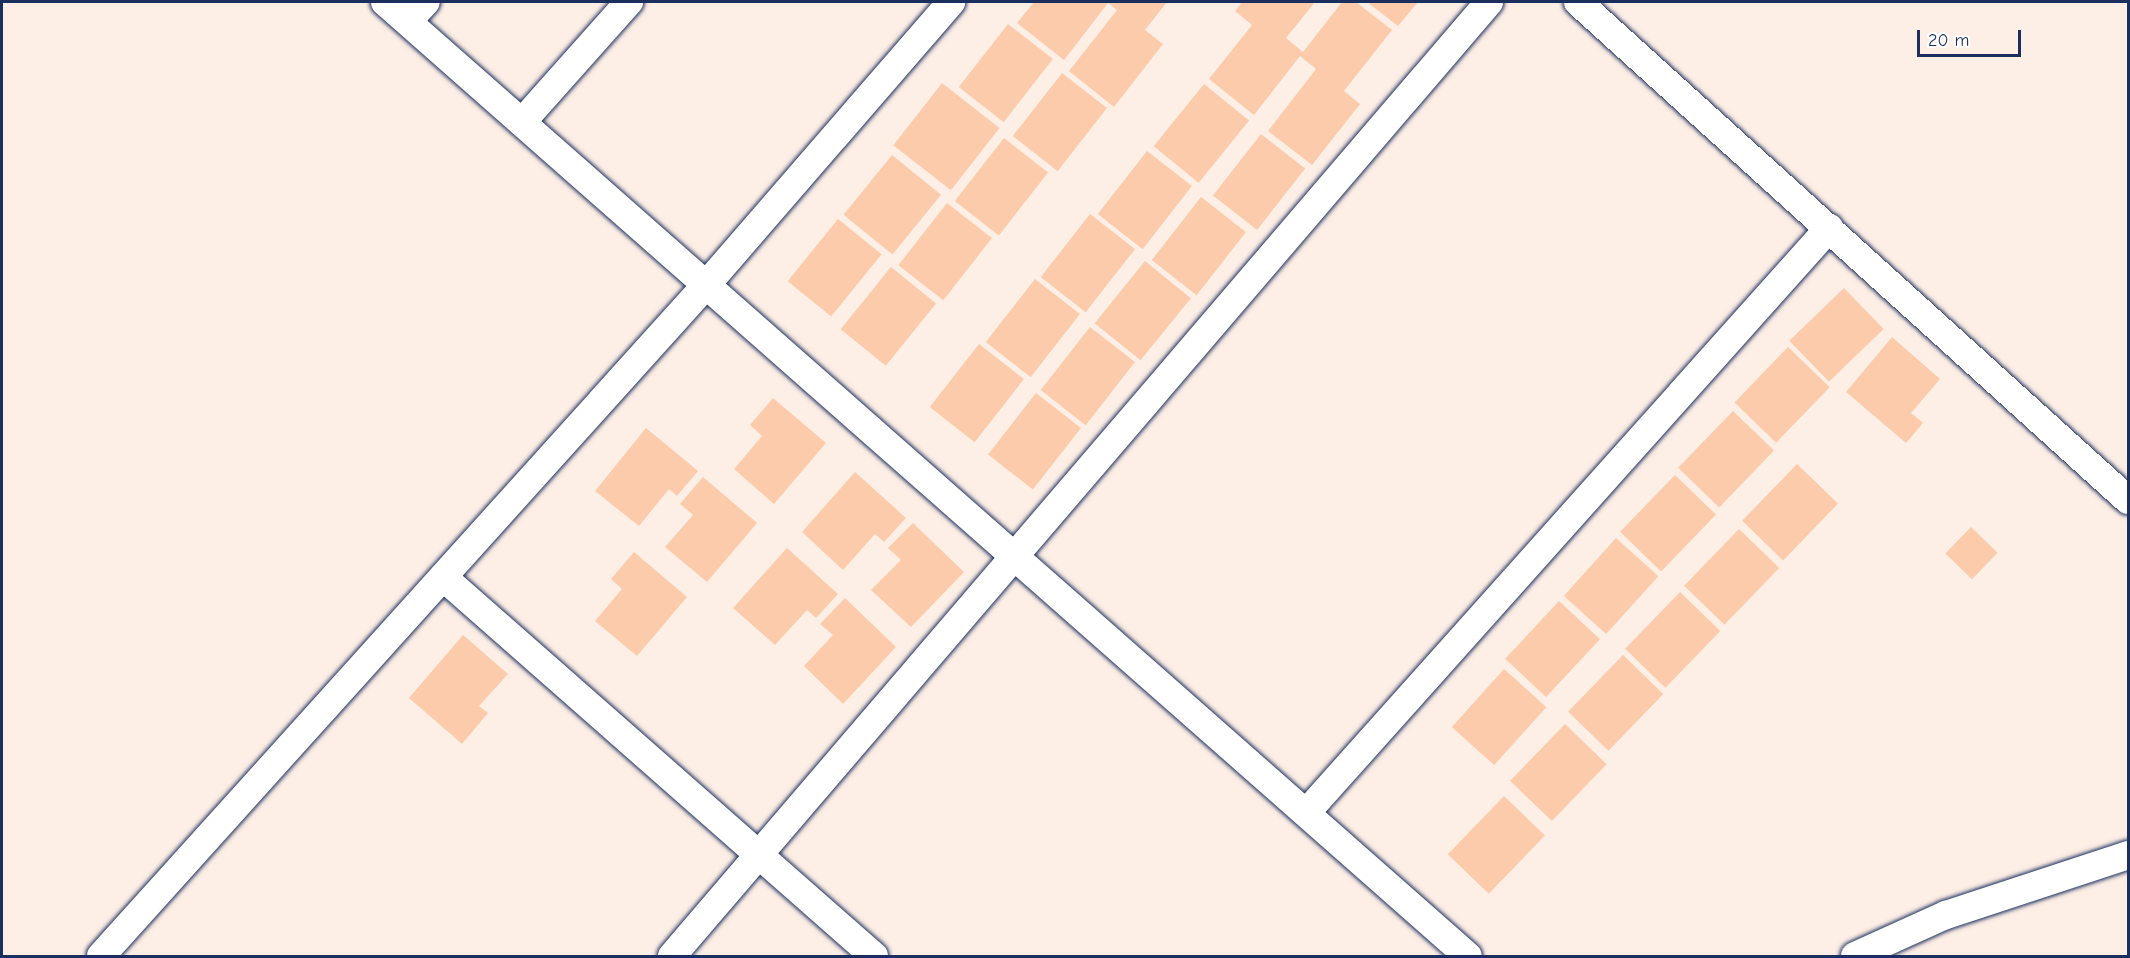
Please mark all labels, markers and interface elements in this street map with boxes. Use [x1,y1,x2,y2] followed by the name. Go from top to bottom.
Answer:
[1920,18,2024,56] scale bar
[1928,30,1969,51] text: 20 m

